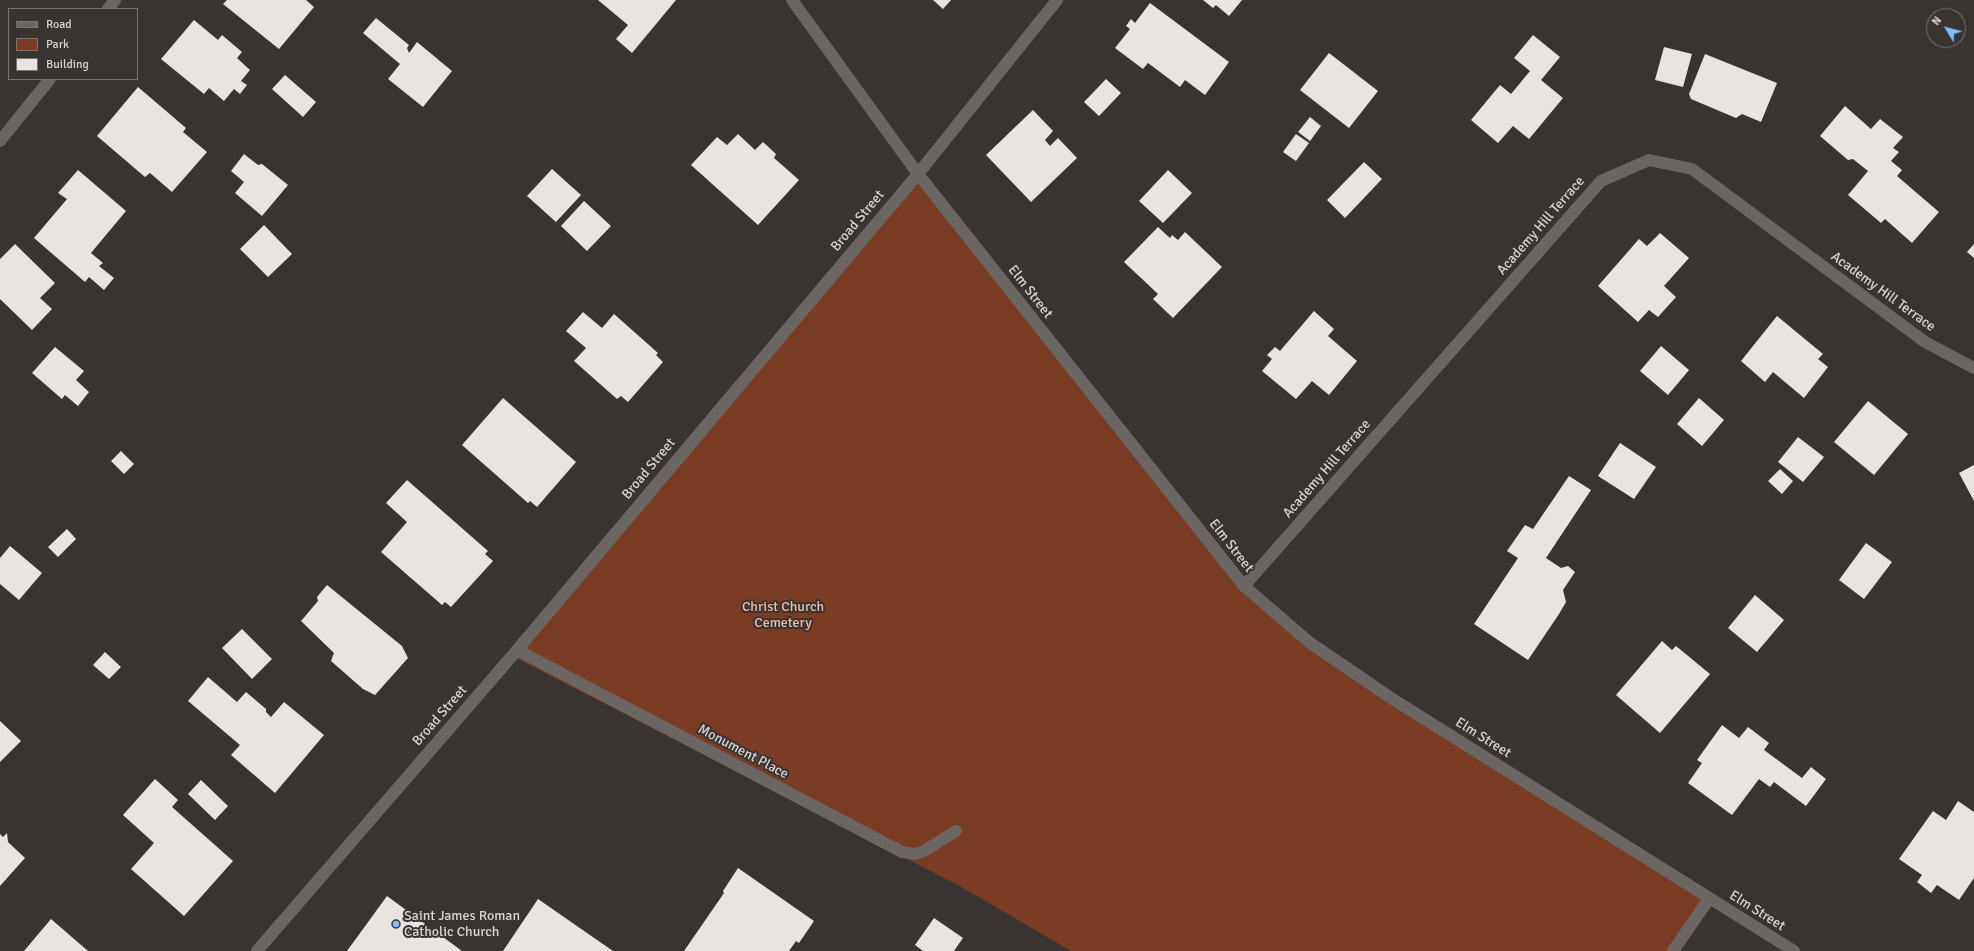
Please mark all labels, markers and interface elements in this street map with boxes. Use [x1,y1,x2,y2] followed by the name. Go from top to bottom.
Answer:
[8,8,138,80] legend
[1926,8,1966,48] north arrow
[1929,14,1944,28] text: N
[46,17,72,32] text: Road
[46,37,69,52] text: Park
[46,57,89,72] text: Building
[1494,173,1588,279] street label: Academy Hill Terrace
[828,187,888,255] street label: Broad Street
[1828,248,1938,336] street label: Academy Hill Terrace
[1004,262,1056,322] street label: Elm Street
[1280,416,1374,522] street label: Academy Hill Terrace
[619,435,679,503] street label: Broad Street
[1205,516,1257,576] street label: Elm Street
[742,599,824,632] park label: Christ Church Cemetery
[409,682,471,750] street label: Broad Street
[1452,714,1514,762] street label: Elm Street
[695,721,791,783] street label: Monument Place
[1726,887,1788,935] street label: Elm Street
[404,908,520,940] place label: Saint James Roman Catholic Church
[391,919,401,929] marker: Saint James Roman Catholic Church

